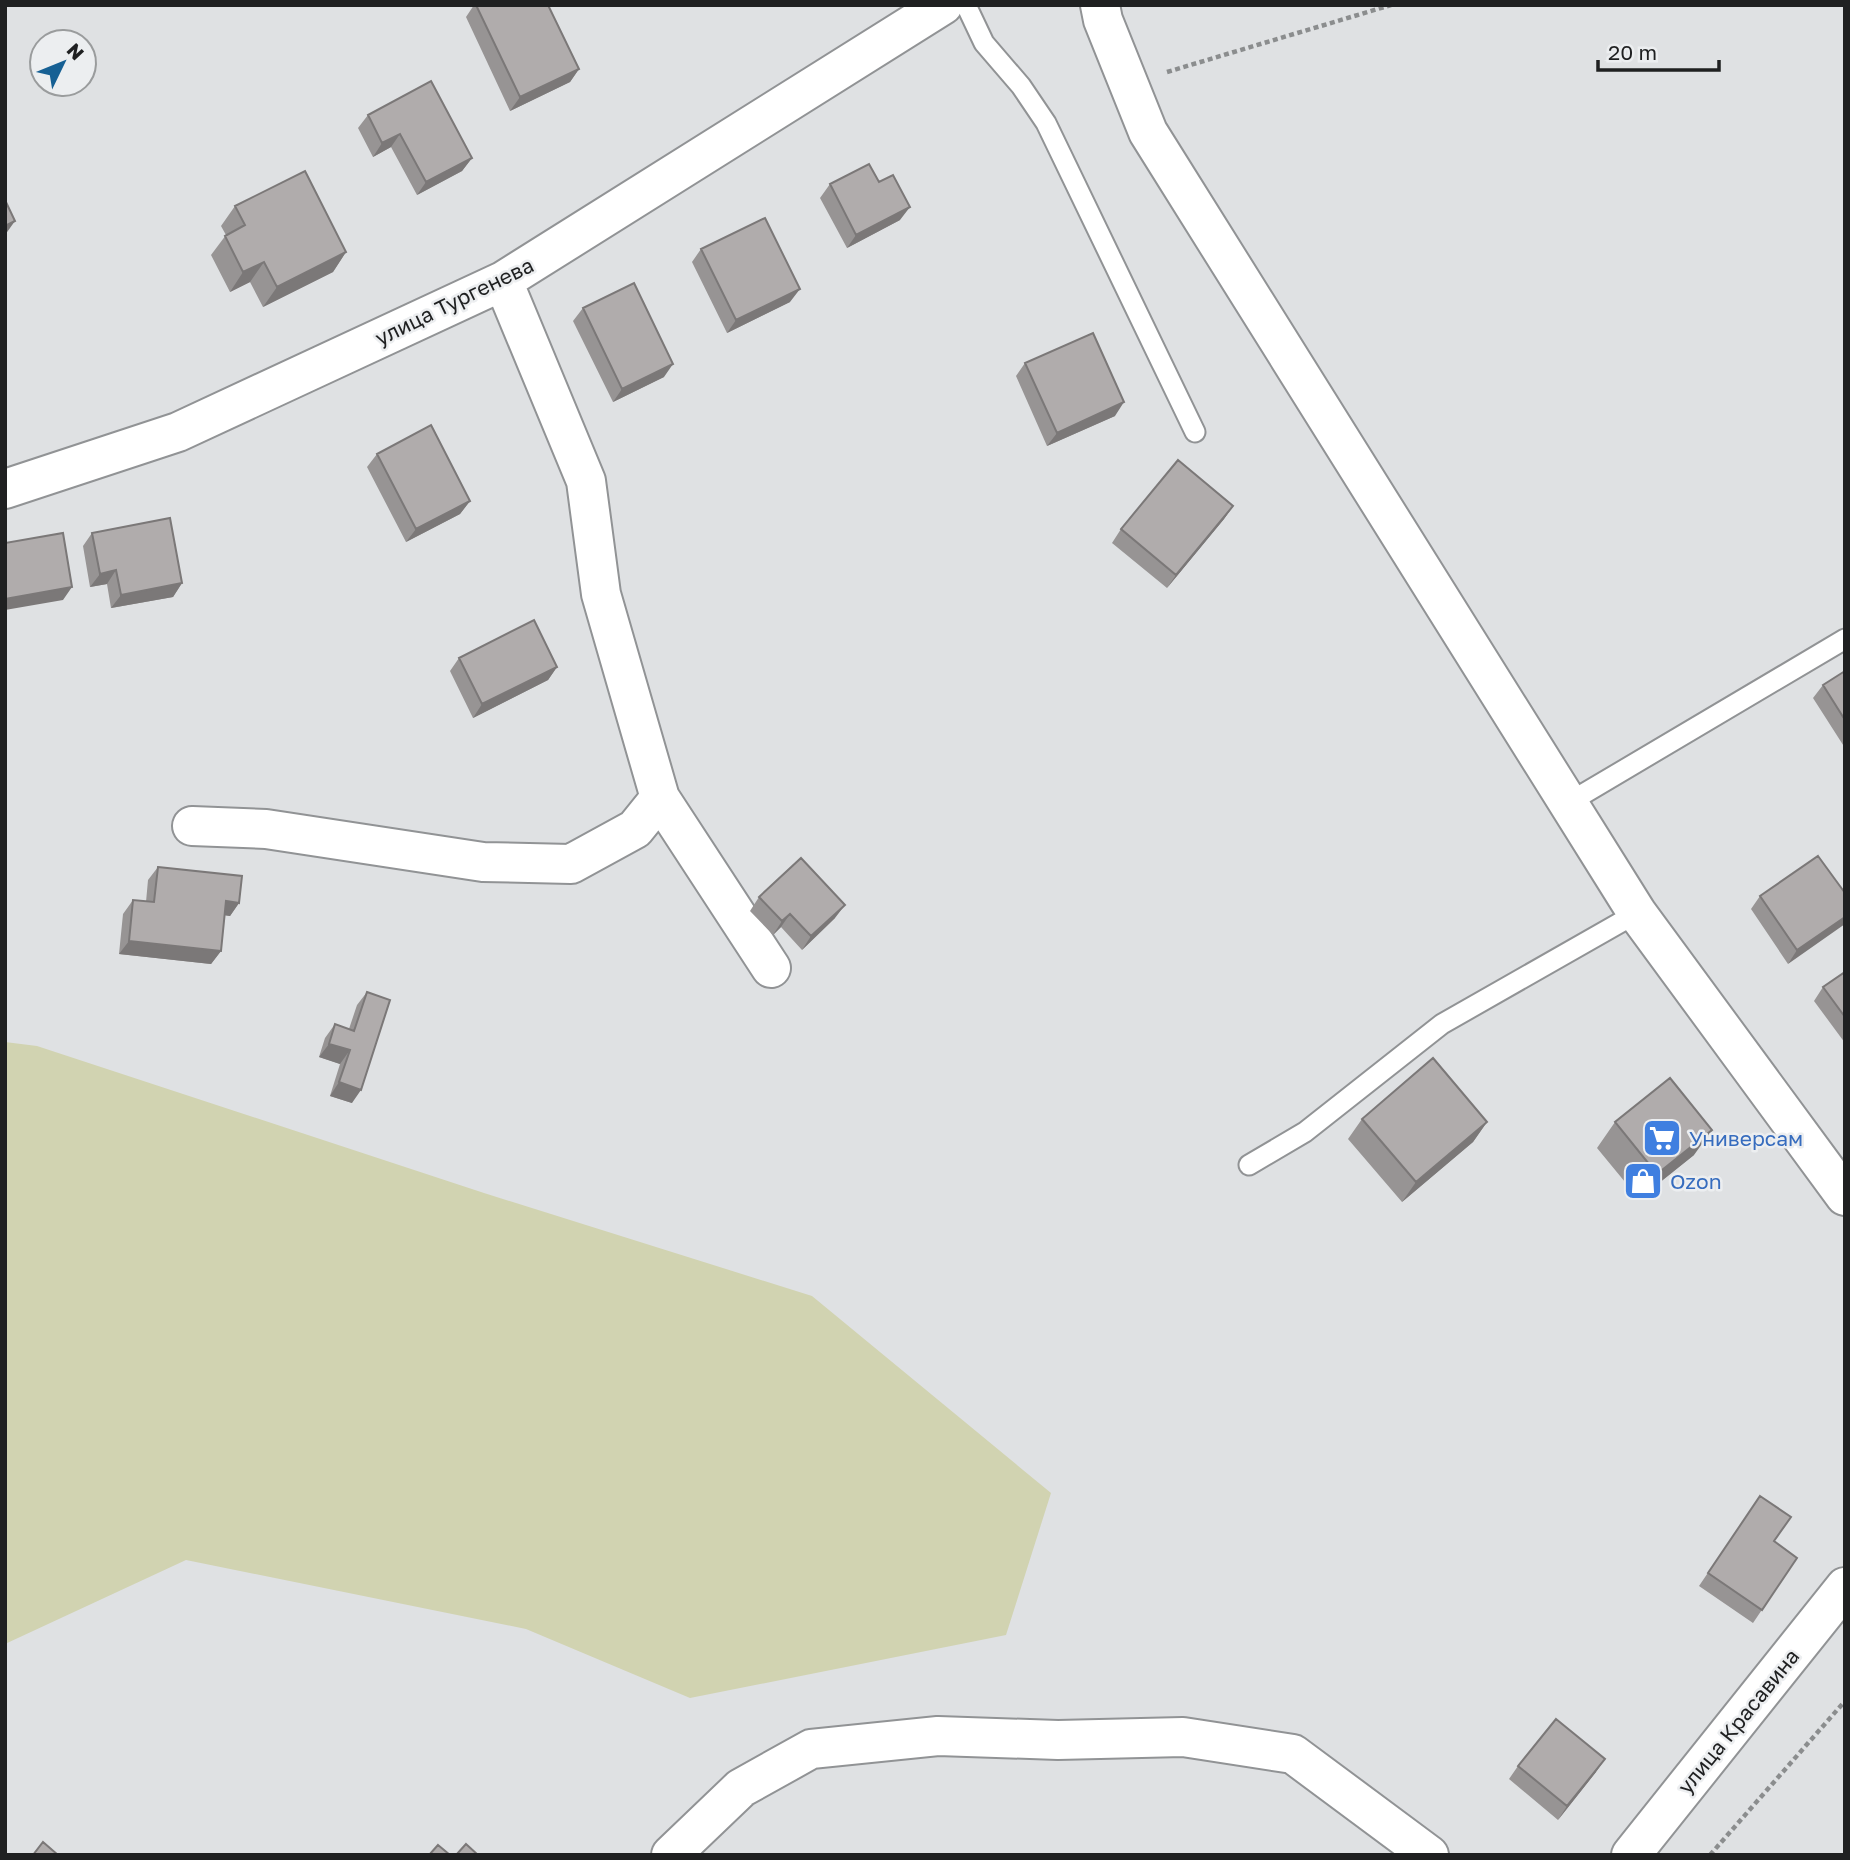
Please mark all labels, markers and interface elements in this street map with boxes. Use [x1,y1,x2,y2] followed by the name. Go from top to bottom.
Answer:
[28,28,98,98] north arrow
[1598,28,1719,72] scale bar
[62,38,89,64] text: N
[1608,39,1657,65] text: 20 m
[370,251,538,351] street label: улица Тургенева
[1641,1117,1683,1159] supermarket icon: Универсам
[1689,1125,1803,1151] place label: Универсам
[1622,1160,1664,1202] shop icon: Ozon
[1670,1168,1722,1194] place label: Ozon
[1672,1643,1804,1799] street label: улица Красавина

